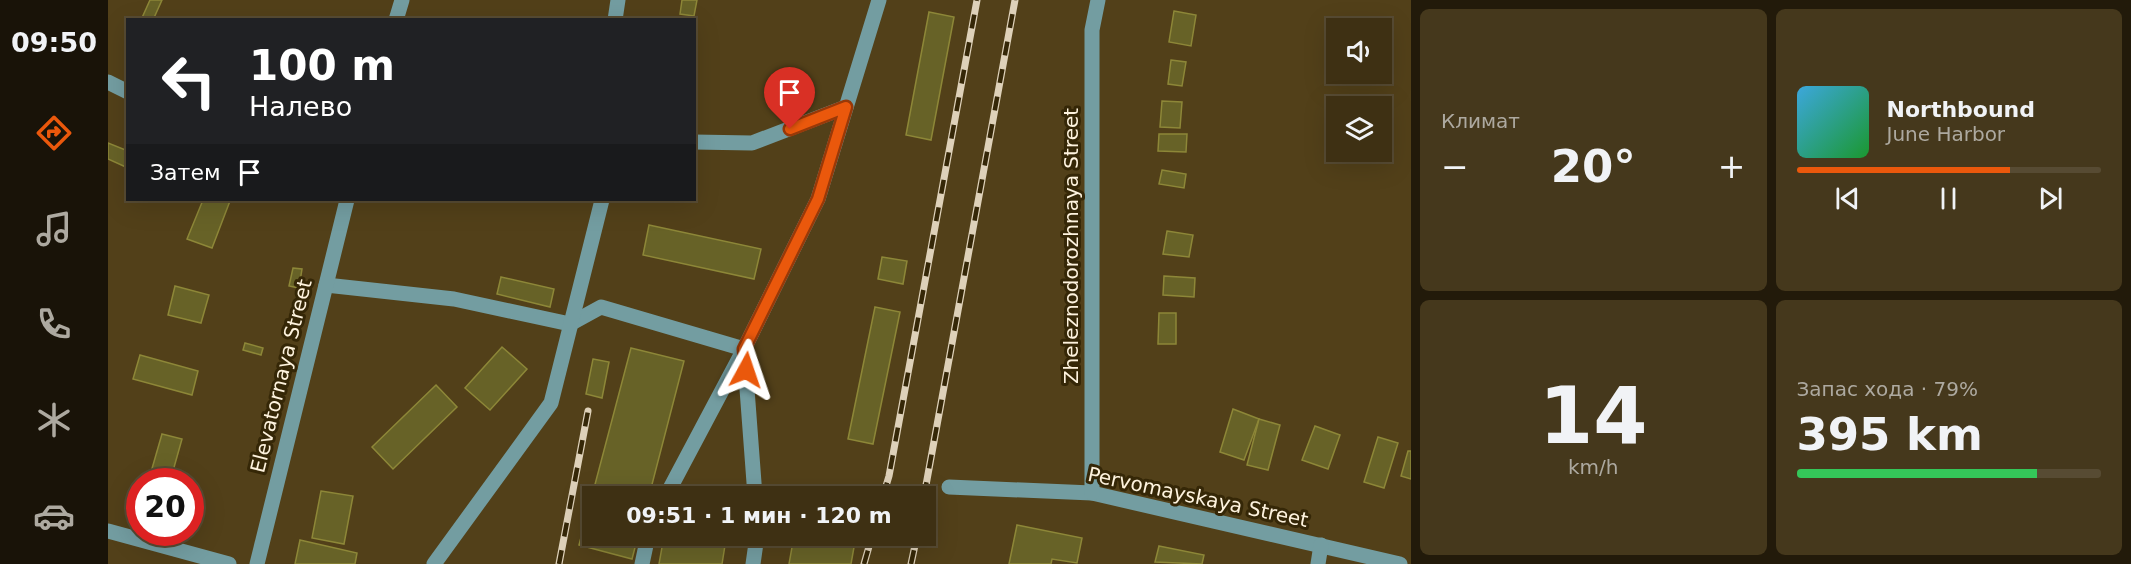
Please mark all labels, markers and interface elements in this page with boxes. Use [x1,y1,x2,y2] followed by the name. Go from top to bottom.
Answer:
[1326,18,1392,162] map controls
[1326,18,1392,84] button: sound
[11,27,97,58] text: 09:50
[249,41,395,90] text: 100 m
[150,42,228,120] icon: left
[764,67,815,129] pin
[773,76,806,109] icon: arrive
[249,91,352,122] text: Налево
[1326,96,1392,162] button: layers
[1887,97,2035,122] text: Northbound
[1059,108,1083,384] street label: Zheleznodorozhnaya Street
[1441,109,1520,133] text: Климат
[33,112,75,154] icon: directions
[1887,122,2005,146] text: June Harbor
[1551,140,1636,193] text: 20°
[1441,147,1469,186] text: −
[1718,147,1746,186] text: +
[233,156,266,189] icon: arrive
[150,160,221,185] text: Затем
[1831,182,1864,215] icon: previous
[1932,182,1965,215] icon: pause
[2034,182,2067,215] icon: next
[33,208,75,250] icon: music
[245,277,317,475] street label: Elevatornaya Street
[33,303,75,345] icon: phone
[714,338,778,402] position arrow
[1539,371,1648,461] text: 14
[1797,377,1978,401] text: Запас хода · 79%
[33,399,75,441] icon: climate
[1797,408,1983,461] text: 395 km
[1568,455,1618,479] text: km/h
[1086,462,1311,532] street label: Pervomayskaya Street
[126,468,204,546] speed limit sign: 20
[33,495,75,537] icon: car
[626,503,892,528] text: 09:51 · 1 мин · 120 m

